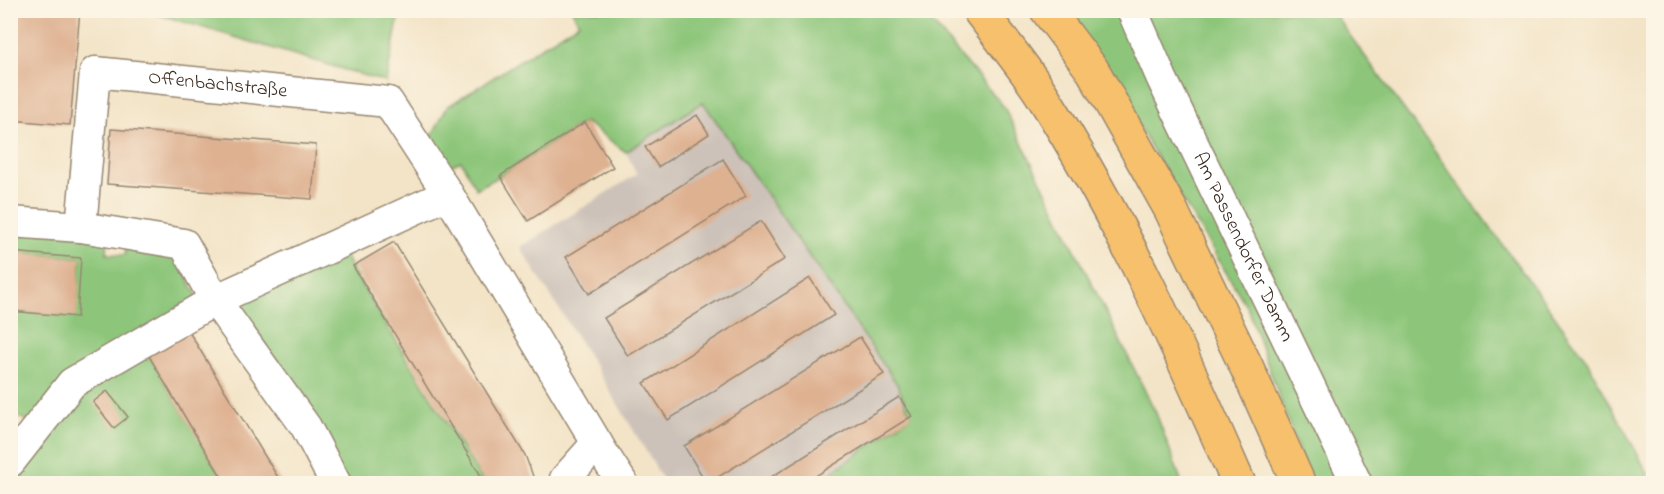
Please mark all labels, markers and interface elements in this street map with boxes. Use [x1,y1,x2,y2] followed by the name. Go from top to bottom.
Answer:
[147,63,289,106] street label: Offenbachstraße
[1185,148,1301,347] street label: Am Passendorfer Damm

